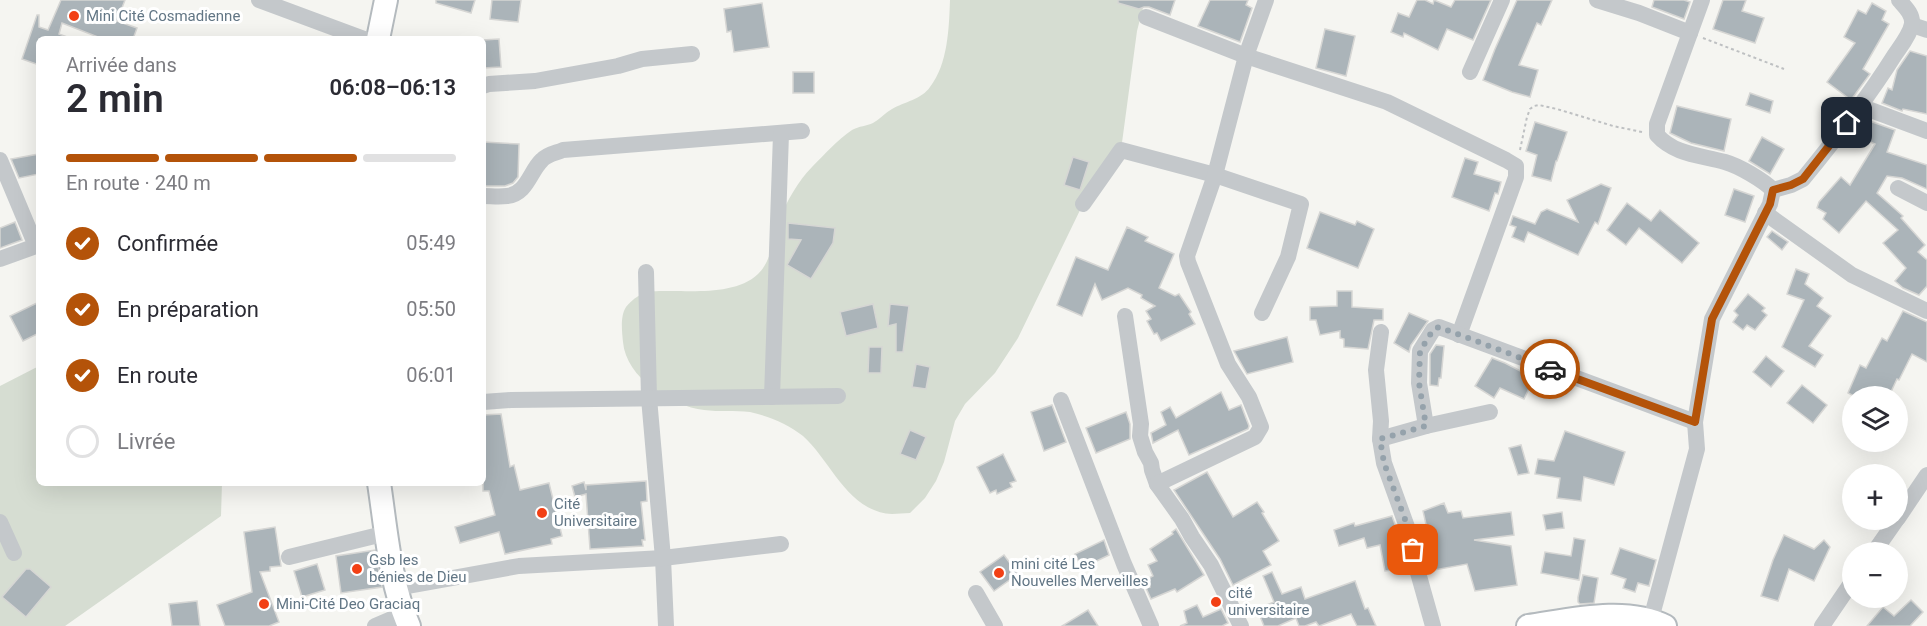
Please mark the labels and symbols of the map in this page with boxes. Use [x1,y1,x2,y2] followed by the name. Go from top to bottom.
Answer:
[86,7,240,25] place label: Mini Cité Cosmadienne
[67,9,81,23] marker: Mini Cité Cosmadienne
[1821,97,1872,148] pin
[1520,339,1580,399] courier
[554,495,637,530] place label: Cité Universitaire
[535,506,549,520] marker: Cité Universitaire
[1387,524,1438,575] pin
[369,551,467,586] place label: Gsb les bénies de Dieu
[1011,555,1148,590] place label: mini cité Les Nouvelles Merveilles
[350,562,364,576] marker: Gsb les bénies de Dieu
[992,566,1006,580] marker: mini cité Les Nouvelles Merveilles
[1228,584,1309,619] place label: cité universitaire
[276,595,420,613] place label: Mini-Cité Deo Graciaq
[1209,595,1223,609] marker: cité universitaire
[257,597,271,611] marker: Mini-Cité Deo Graciaq

